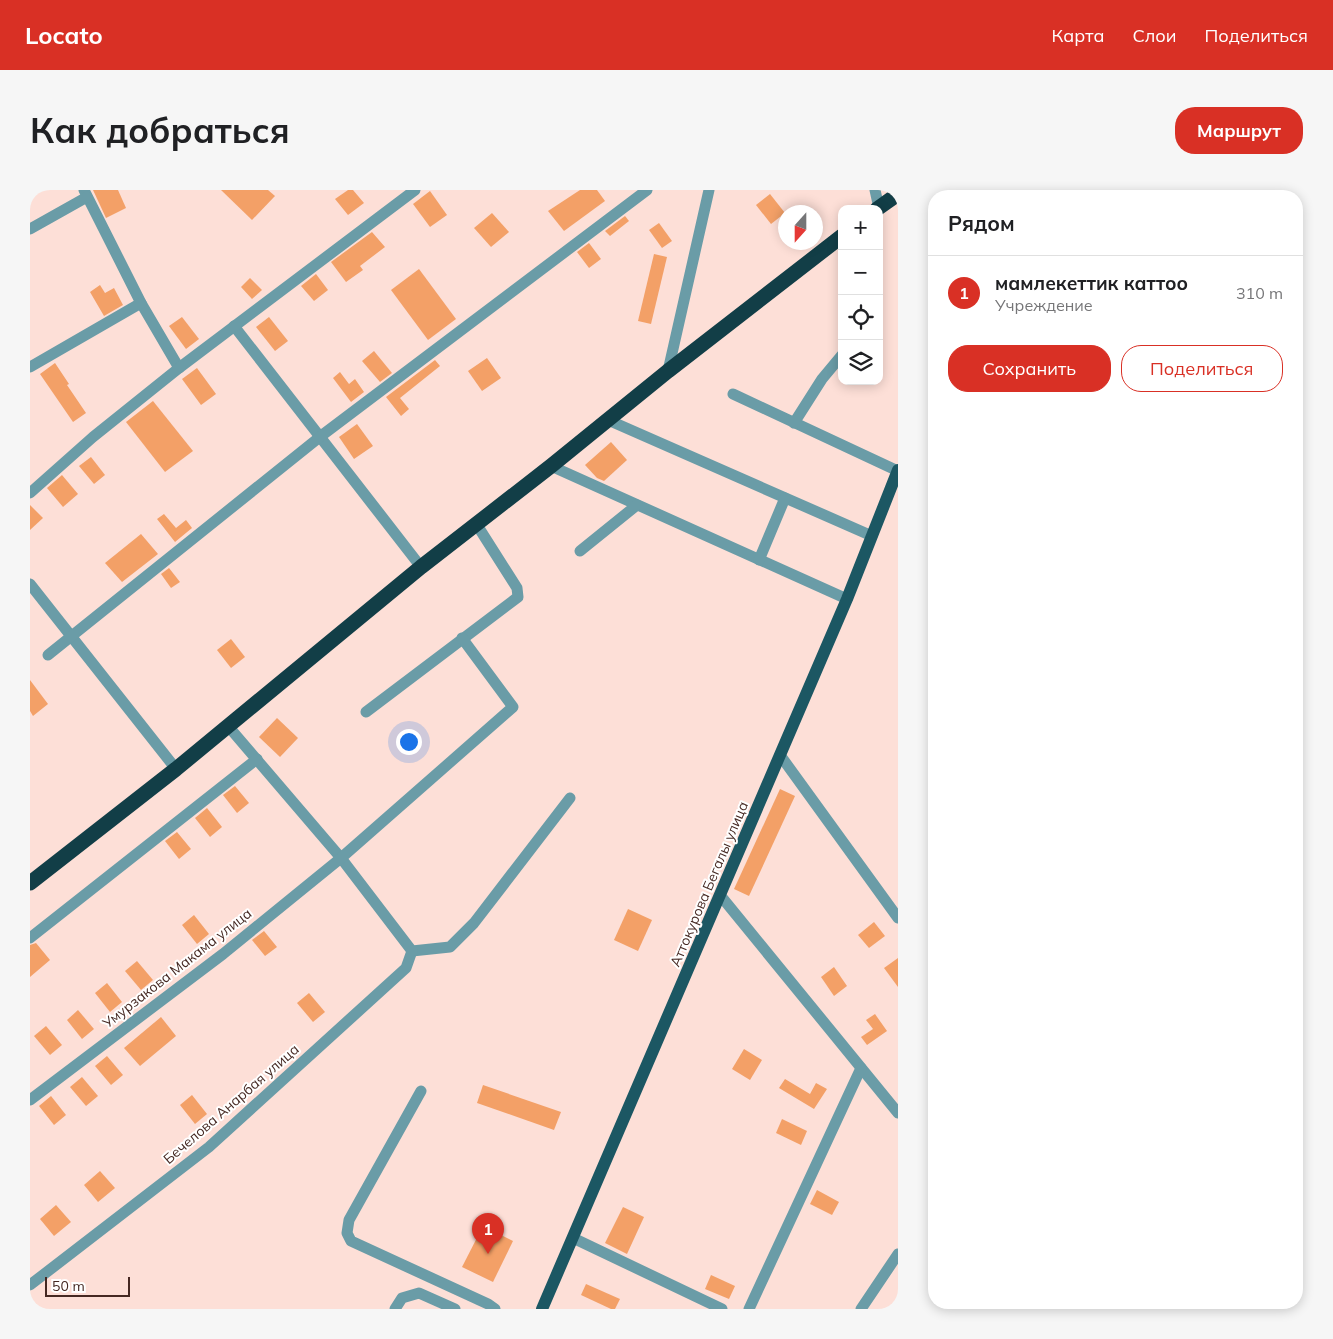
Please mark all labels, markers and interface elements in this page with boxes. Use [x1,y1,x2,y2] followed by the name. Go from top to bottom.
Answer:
[25,20,103,50] text: Locato
[1052,24,1104,47] text: Карта
[1132,24,1177,47] text: Слои
[1205,24,1308,47] text: Поделиться
[1175,107,1303,154] button: Маршрут
[30,108,290,152] text: Как добраться
[778,205,823,250] north arrow
[838,205,883,385] map controls
[838,205,883,250] button: +
[948,210,1015,236] text: Рядом
[838,250,883,295] button: −
[995,271,1188,295] text: мамлекеттик каттоо
[959,283,969,303] text: 1
[1236,283,1283,303] text: 310 m
[838,295,883,340] button: locate
[995,295,1093,315] text: Учреждение
[838,340,883,385] button: layers
[948,345,1111,392] button: Сохранить
[1121,345,1283,392] button: Поделиться
[396,729,422,755] your location
[666,799,752,969] street label: Аттокурова Бегалы улица
[98,904,255,1032] street label: Умурзакова Макама улица
[160,1040,302,1168] street label: Бечелова Анарбая улица
[472,1213,504,1254] pin: 1
[45,1274,130,1297] scale bar
[52,1277,85,1295] text: 50 m

